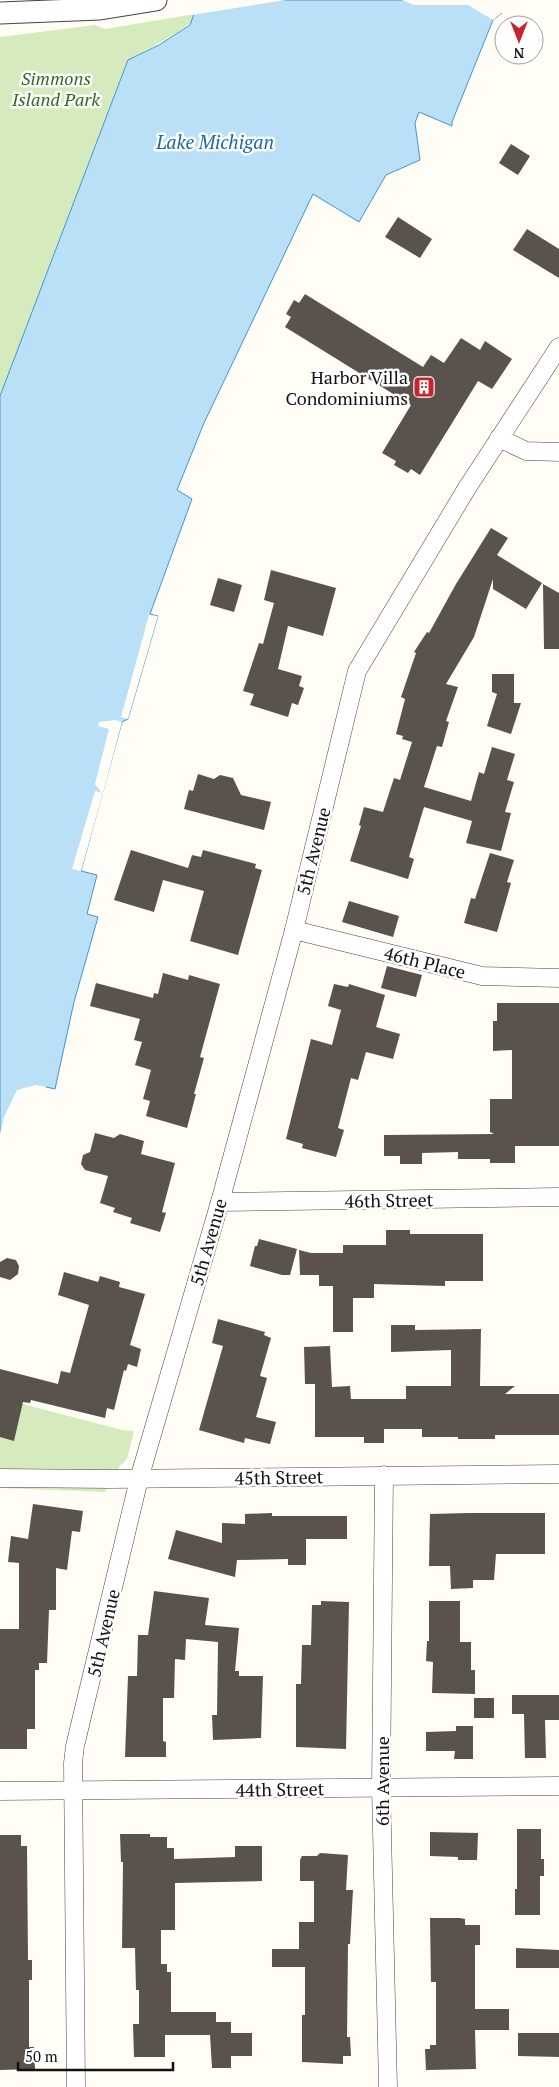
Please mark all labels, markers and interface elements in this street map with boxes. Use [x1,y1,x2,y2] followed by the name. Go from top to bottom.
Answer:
[494,15,544,65] north arrow
[513,44,524,63] text: N
[11,66,100,111] park label: Simmons Island Park
[155,129,274,154] water label: Lake Michigan
[286,365,408,410] place label: Harbor Villa Condominiums
[412,375,436,399] building icon: Harbor Villa Condominiums
[290,805,336,897] street label: 5th Avenue
[382,940,468,984] street label: 46th Place
[344,1187,434,1213] street label: 46th Street
[184,1196,232,1288] street label: 5th Avenue
[234,1464,324,1490] street label: 45th Street
[81,1587,125,1679] street label: 5th Avenue
[370,1736,394,1826] street label: 6th Avenue
[235,1776,325,1802] street label: 44th Street
[18,2040,172,2072] scale bar
[25,2046,58,2066] text: 50 m

